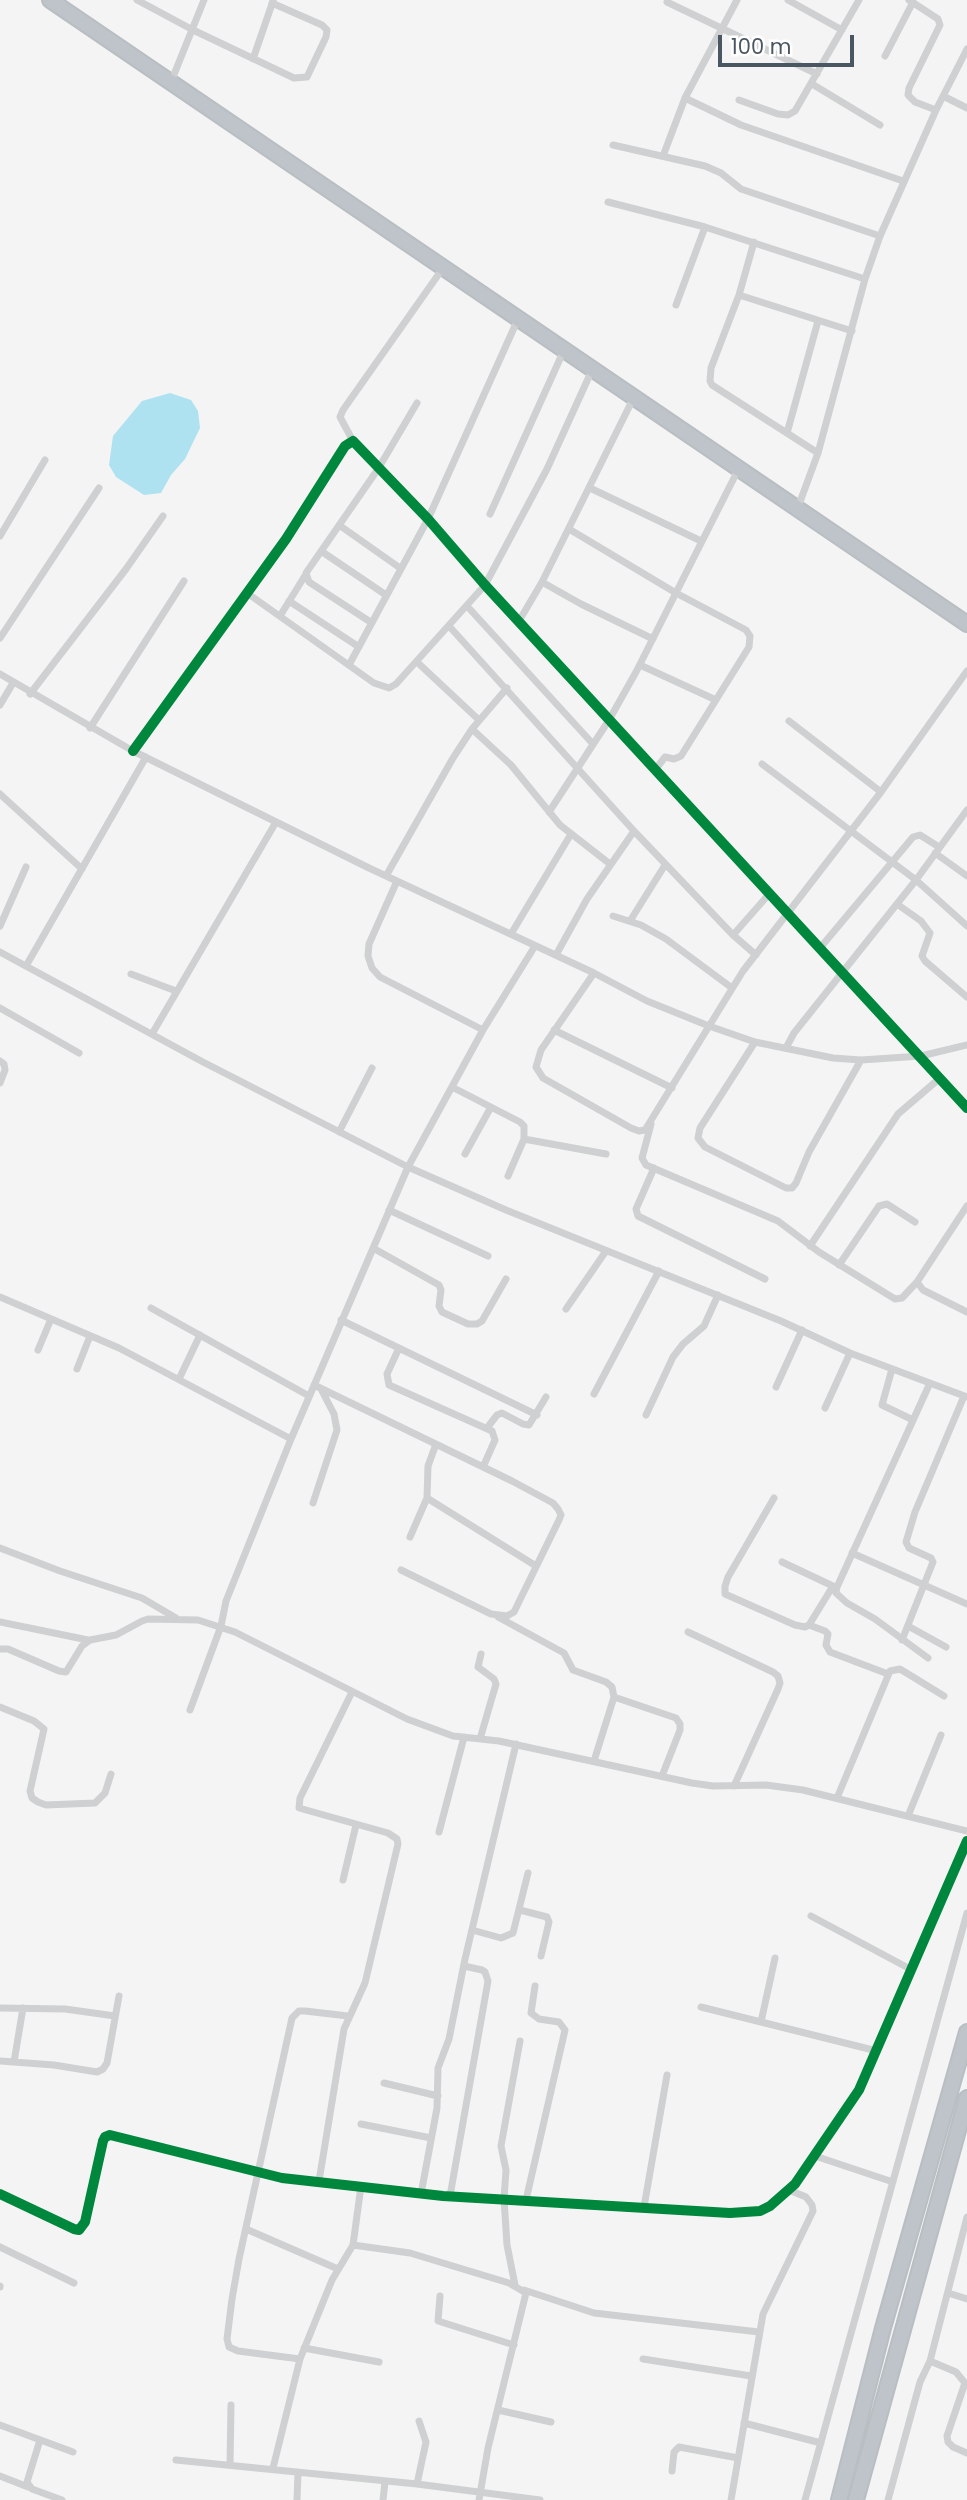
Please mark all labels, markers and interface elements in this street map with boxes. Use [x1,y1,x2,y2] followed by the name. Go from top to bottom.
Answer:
[722,21,858,65] scale bar
[731,32,791,61] text: 100 m

